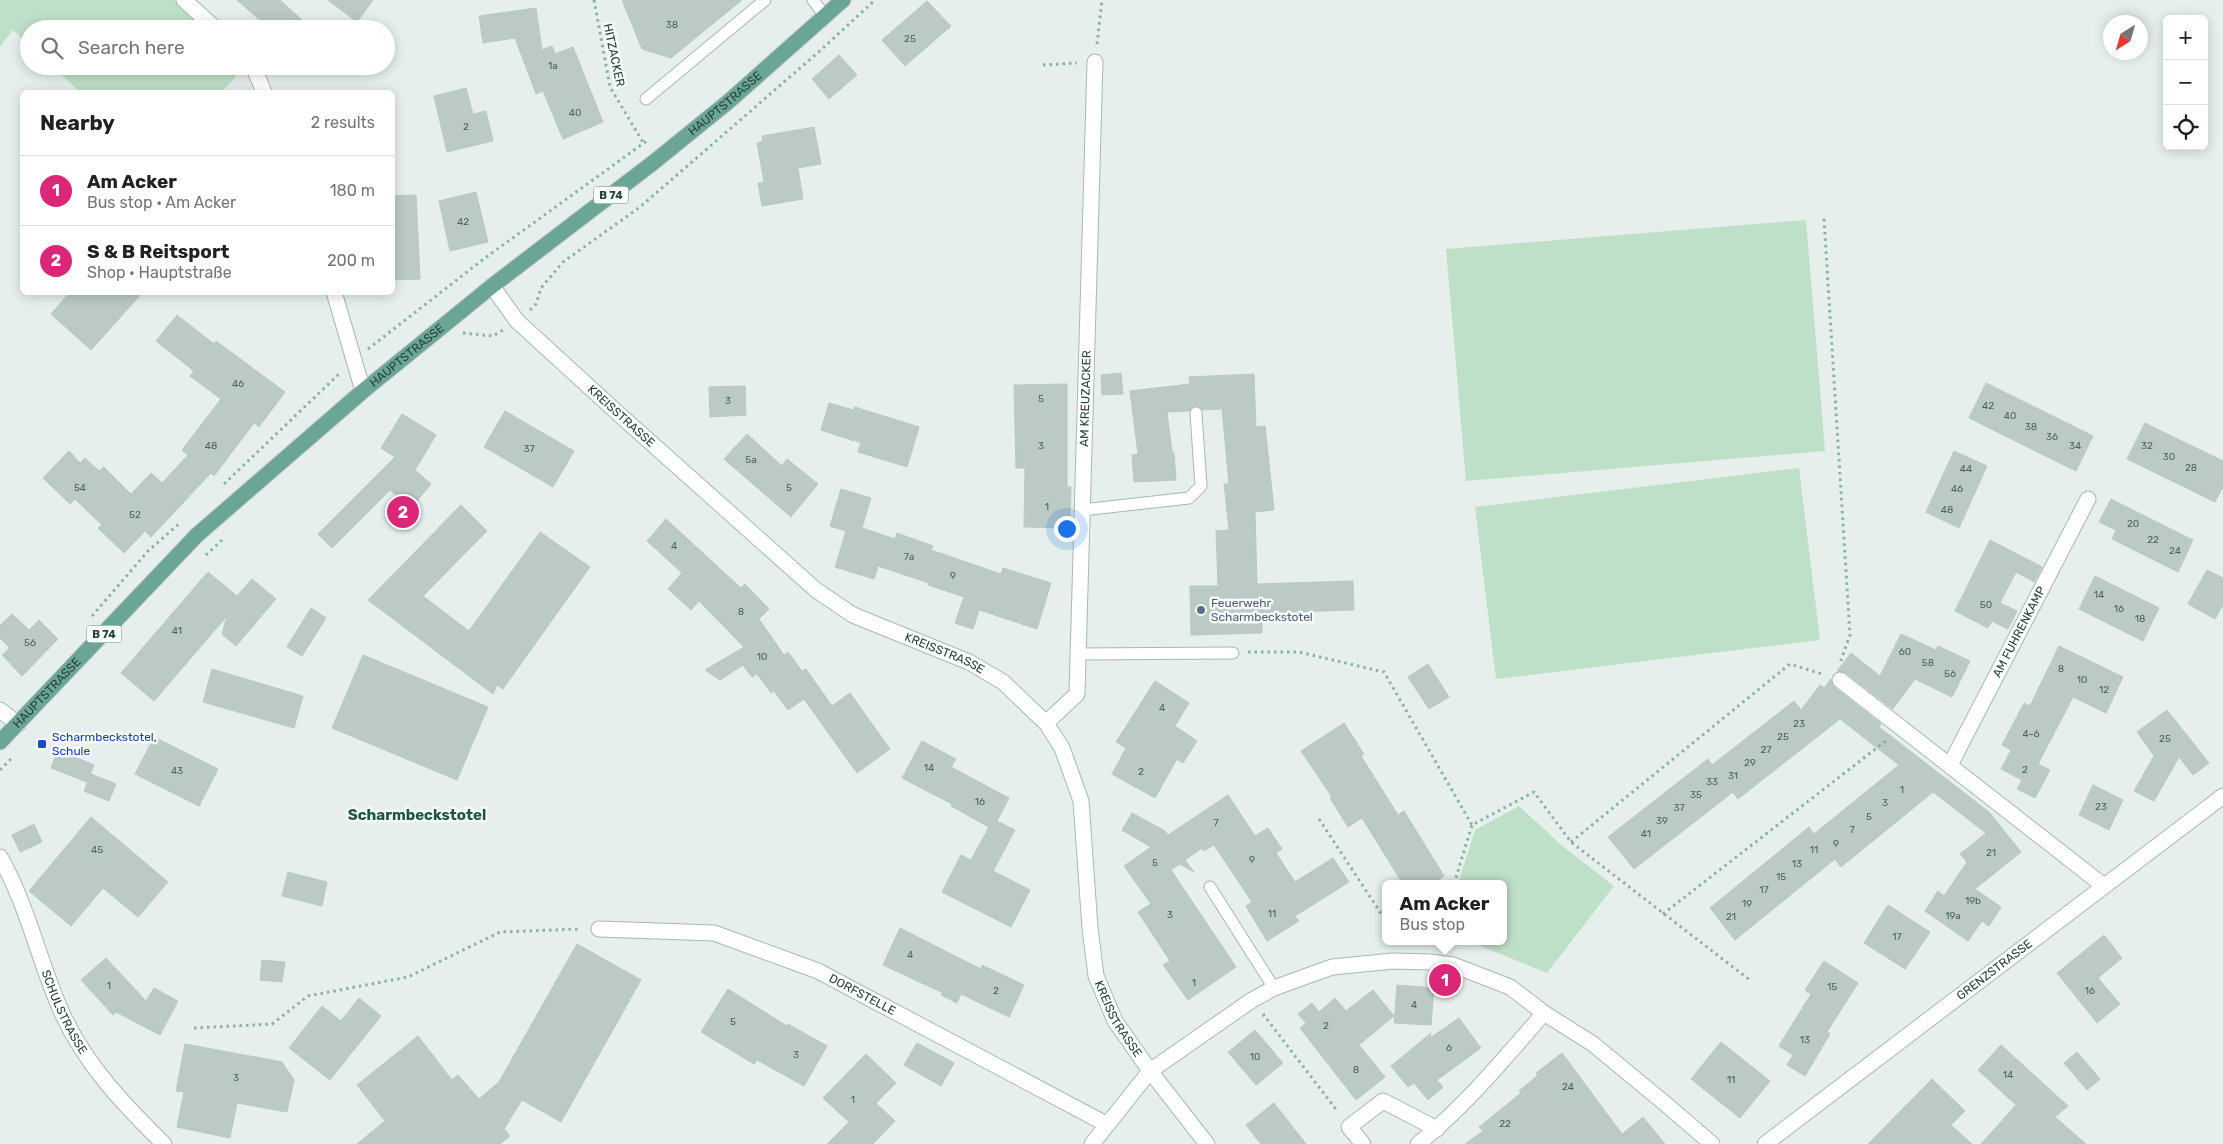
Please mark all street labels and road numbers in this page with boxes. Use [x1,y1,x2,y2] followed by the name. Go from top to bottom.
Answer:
[600,22,628,88] street label: HITZACKER
[685,68,765,138] street label: HAUPTSTRASSE
[594,186,628,204] road number: B 74
[367,321,447,390] street label: HAUPTSTRASSE
[1077,350,1094,447] street label: AM KREUZACKER
[585,382,658,450] street label: KREISSTRASSE
[1990,584,2049,680] street label: AM FUHRENKAMP
[86,626,122,642] road number: B 74
[903,630,987,677] street label: KREISSTRASSE
[10,655,84,731] street label: HAUPTSTRASSE
[1954,937,2035,1003] street label: GRENZSTRASSE
[39,968,90,1057] street label: SCHULSTRASSE
[827,971,898,1018] street label: DORFSTELLE
[1092,979,1145,1060] street label: KREISSTRASSE

